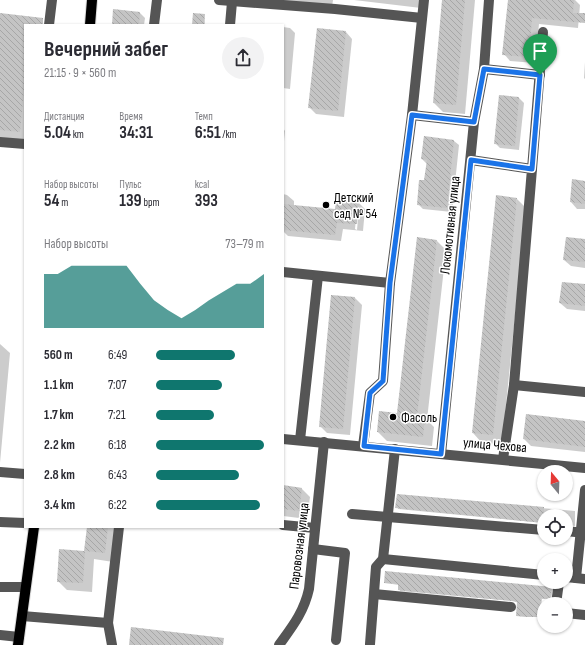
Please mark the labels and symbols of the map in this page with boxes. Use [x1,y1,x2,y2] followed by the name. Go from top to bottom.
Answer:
[523,34,557,75] pin
[436,175,464,275] street label: Локомотивная улица
[334,189,377,222] place label: Детский сад № 54
[321,200,331,210] marker: Детский сад № 54
[401,409,437,426] place label: Фасоль
[388,412,398,422] marker: Фасоль
[462,434,528,456] street label: улица Чехова
[537,465,573,501] north arrow
[285,502,313,590] street label: Паровозная улица

